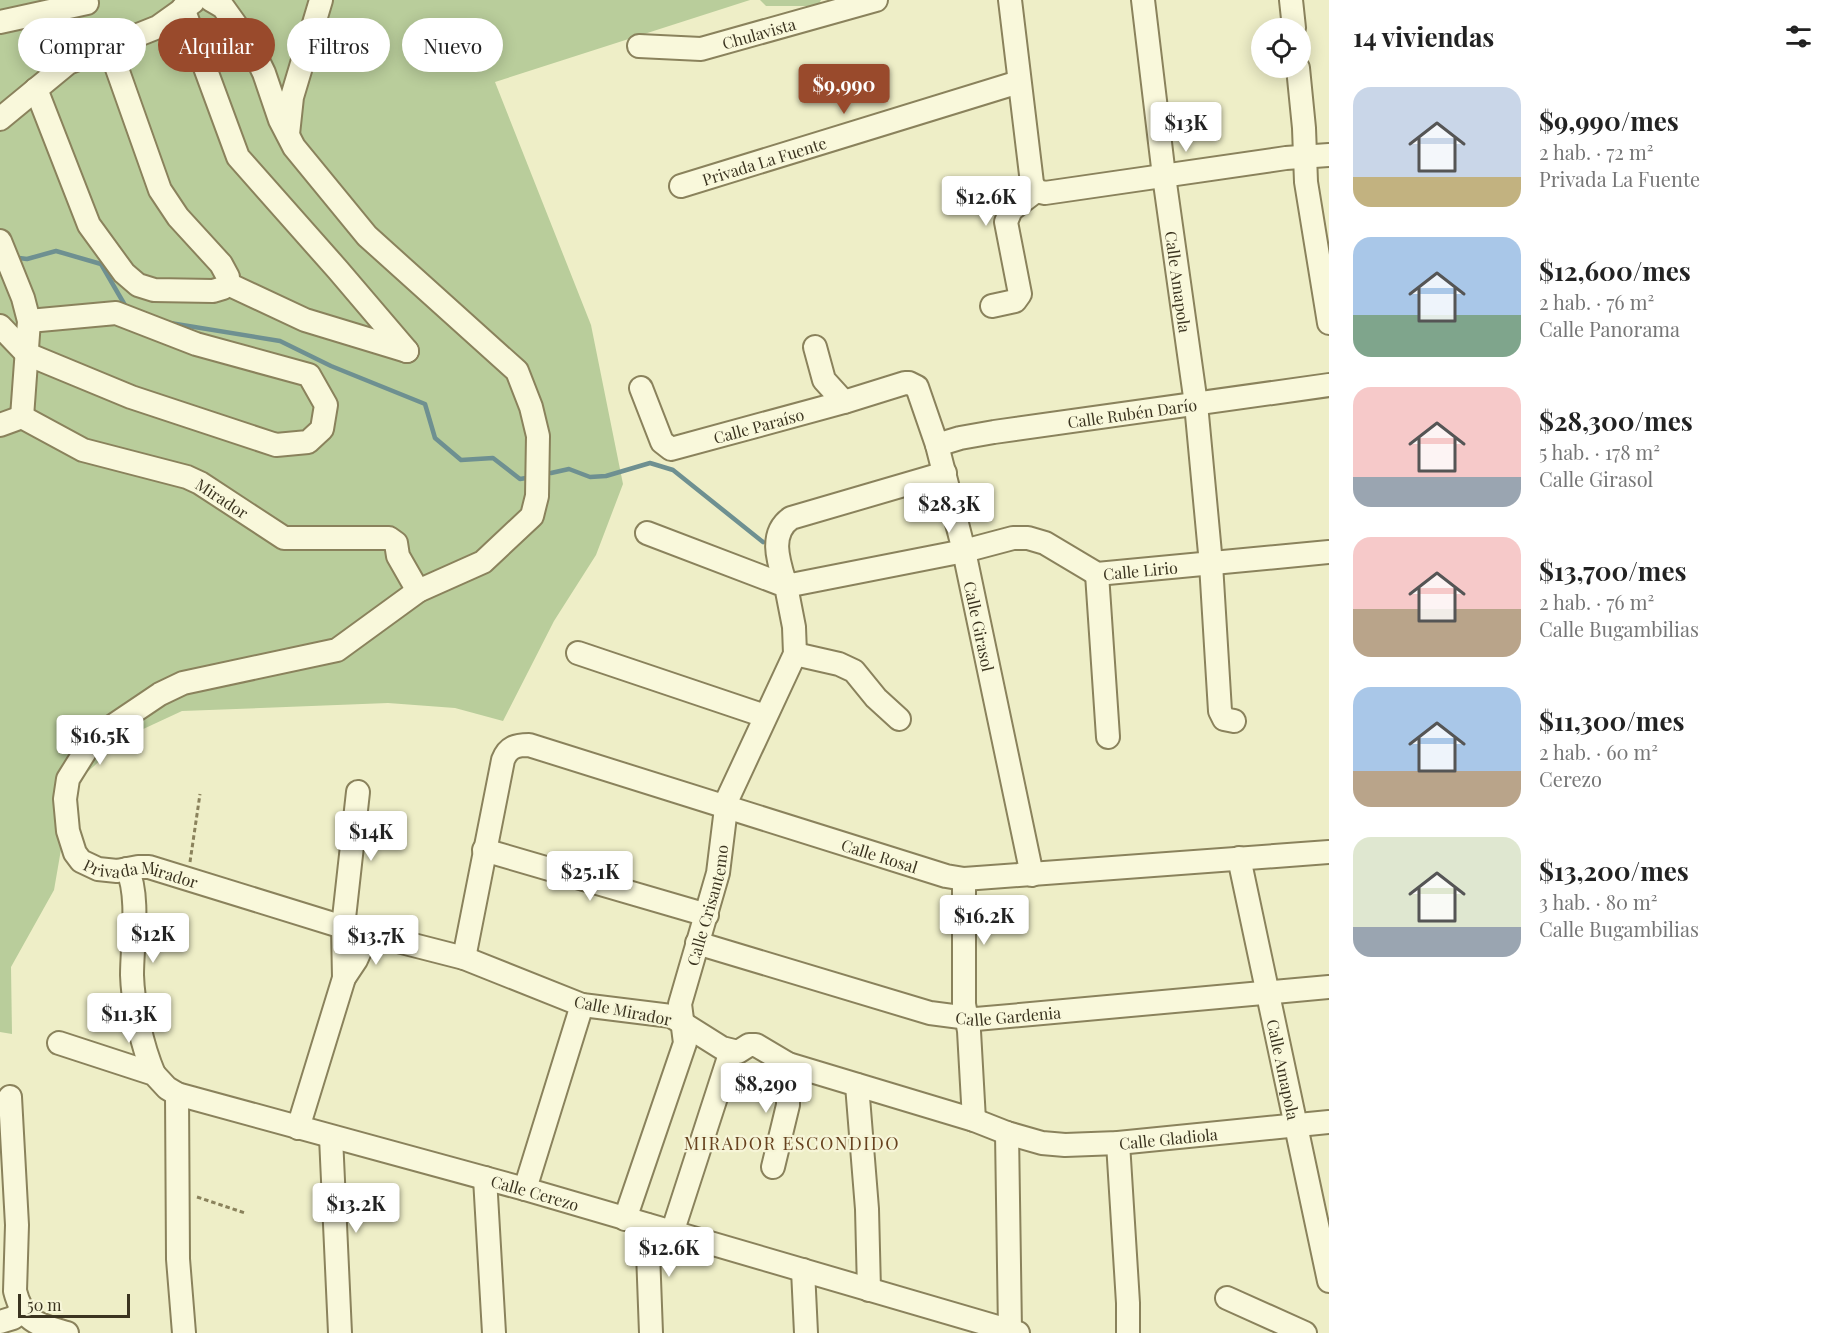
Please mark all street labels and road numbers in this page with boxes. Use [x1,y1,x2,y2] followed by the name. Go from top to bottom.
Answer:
[720,13,798,53] street label: Chulavista
[699,131,829,189] street label: Privada La Fuente
[1161,230,1196,334] street label: Calle Amapola
[1066,393,1198,432] street label: Calle Rubén Darío
[711,403,806,448] street label: Calle Paraíso
[192,473,253,523] street label: Mirador
[1102,556,1179,584] street label: Calle Lirio
[960,579,1000,674] street label: Calle Girasol
[839,833,921,877] street label: Calle Rosal
[681,843,732,968] street label: Calle Crisantemo
[80,853,201,892] street label: Privada Mirador
[572,990,674,1030] street label: Calle Mirador
[954,1001,1062,1030] street label: Calle Gardenia
[1263,1017,1305,1122] street label: Calle Amapola
[1118,1123,1219,1153] street label: Calle Gladiola
[489,1170,582,1215] street label: Calle Cerezo

